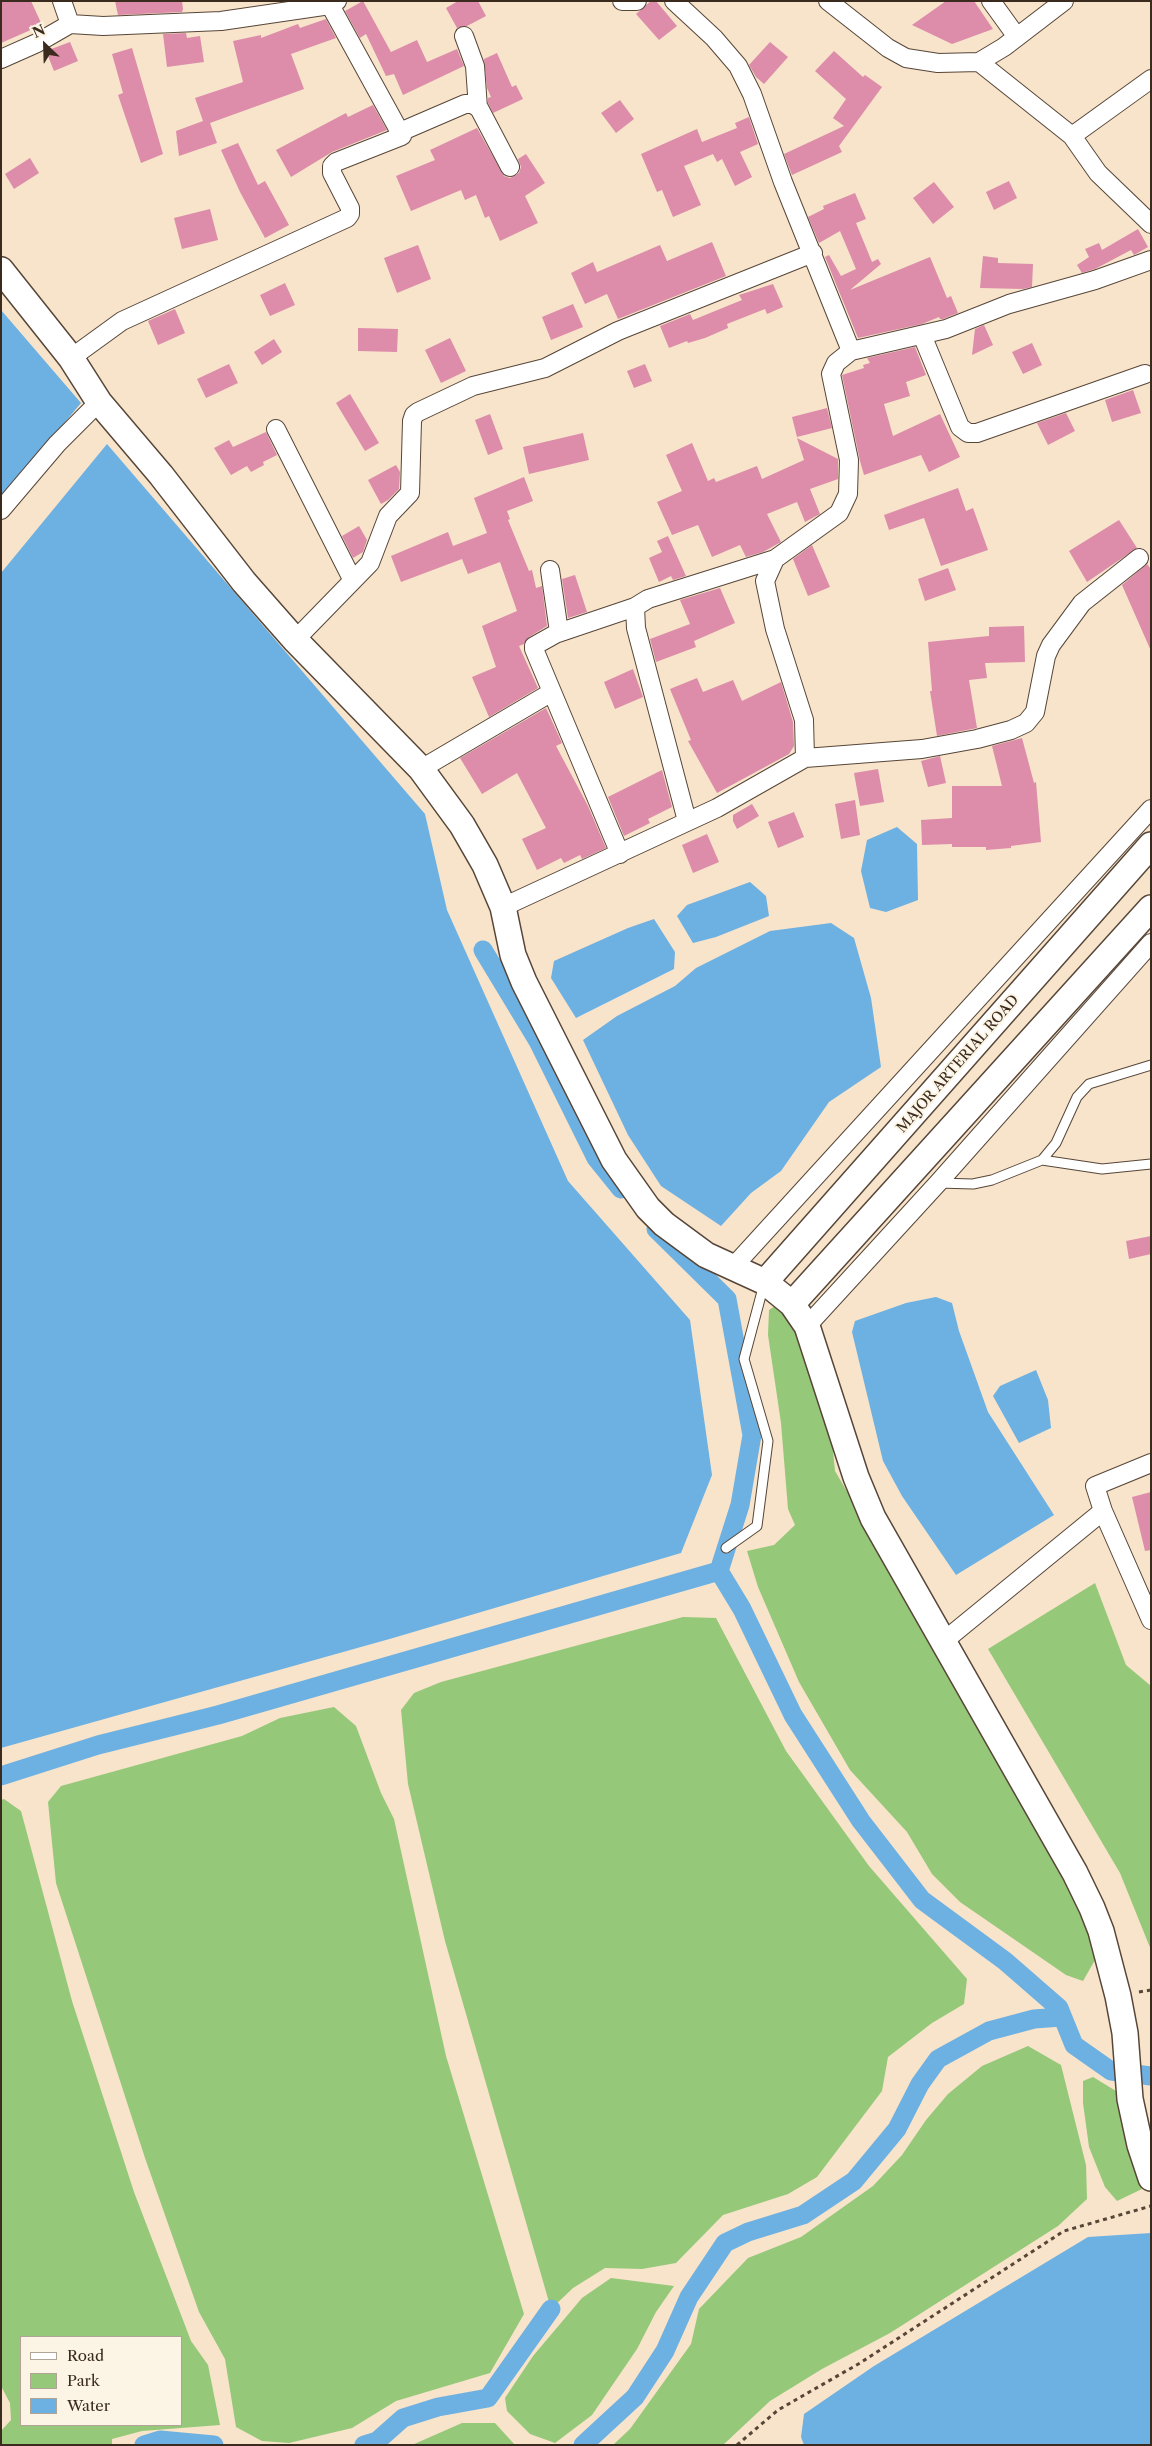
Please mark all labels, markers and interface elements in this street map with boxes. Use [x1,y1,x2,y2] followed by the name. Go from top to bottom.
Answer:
[20,20,70,70] north arrow
[30,21,48,42] text: N
[894,992,1022,1136] street label: MAJOR ARTERIAL ROAD
[20,2336,182,2426] legend
[67,2346,104,2365] text: Road
[67,2371,100,2390] text: Park
[67,2396,110,2415] text: Water

